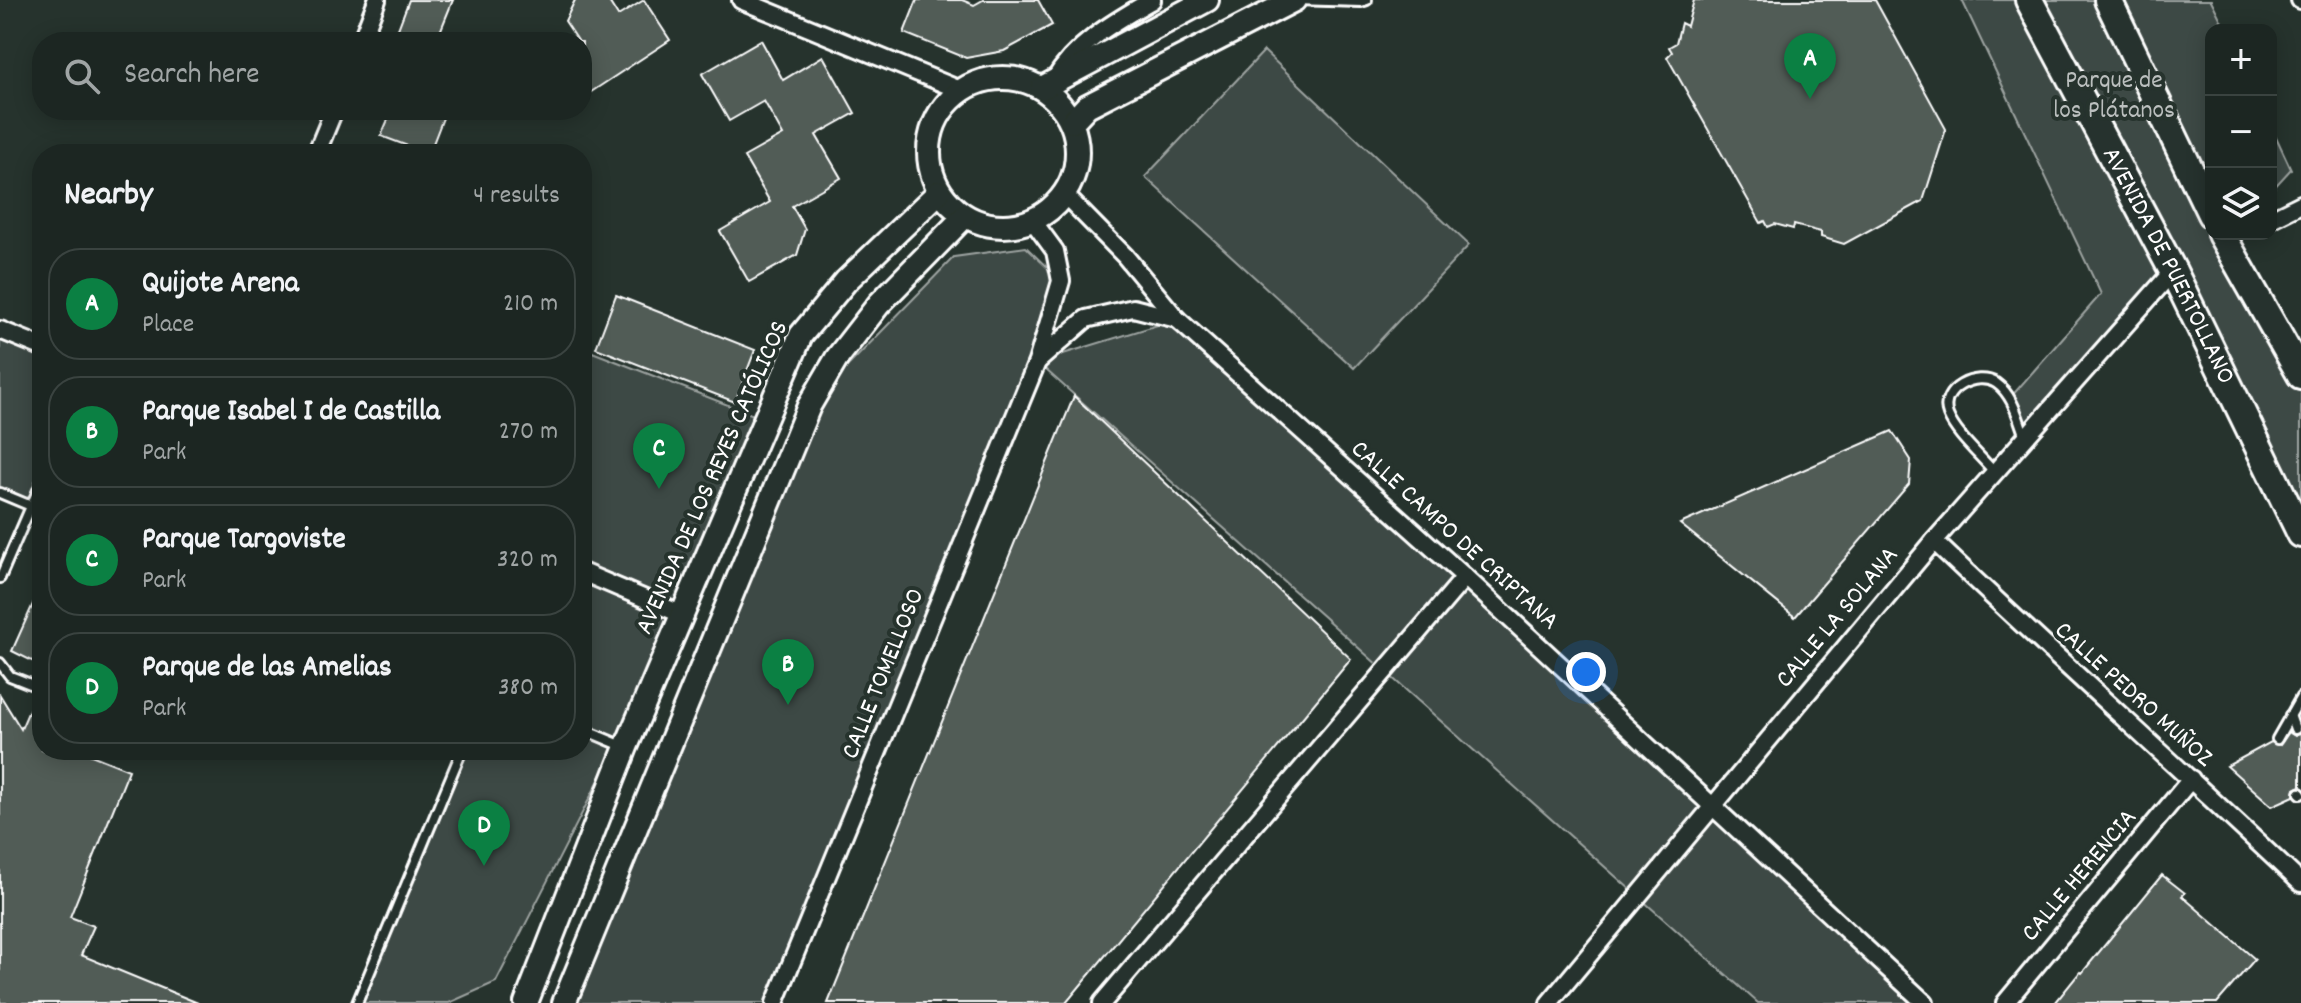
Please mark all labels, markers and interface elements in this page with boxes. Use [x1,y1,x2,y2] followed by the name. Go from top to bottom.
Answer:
[2205,24,2277,240] map controls
[2205,24,2277,96] button: +
[32,32,592,120] search box
[1784,33,1836,99] pin: A
[60,54,104,98] icon: search
[124,55,260,98] text: Search here
[2053,63,2175,130] park label: Parque de los Plátanos
[2205,96,2277,168] button: −
[2092,141,2244,391] street label: AVENIDA DE PUERTOLLANO
[2205,168,2277,240] button: layers
[64,172,153,221] text: Nearby
[473,178,560,215] text: 4 results
[142,264,299,307] text: Quijote Arena
[85,286,99,323] text: A
[503,286,558,323] text: 210 m
[142,307,194,344] text: Place
[630,316,796,640] street label: AVENIDA DE LOS REYES CATÓLICOS
[142,392,440,435] text: Parque Isabel I de Castilla
[86,414,98,451] text: B
[499,414,558,451] text: 270 m
[633,423,685,489] pin: C
[1342,432,1566,640] street label: CALLE CAMPO DE CRIPTANA
[142,435,186,472] text: Park
[142,520,346,563] text: Parque Targoviste
[1768,539,1908,697] street label: CALLE LA SOLANA
[86,542,98,579] text: C
[497,542,558,579] text: 320 m
[142,563,186,600] text: Park
[833,583,935,765] street label: CALLE TOMELLOSO
[2045,613,2221,777] street label: CALLE PEDRO MUÑOZ
[762,639,814,705] pin: B
[142,648,392,691] text: Parque de las Amelias
[1566,652,1606,692] your location
[85,670,99,707] text: D
[498,670,558,707] text: 380 m
[142,691,186,728] text: Park
[458,800,510,866] pin: D
[2013,801,2147,951] street label: CALLE HERENCIA

